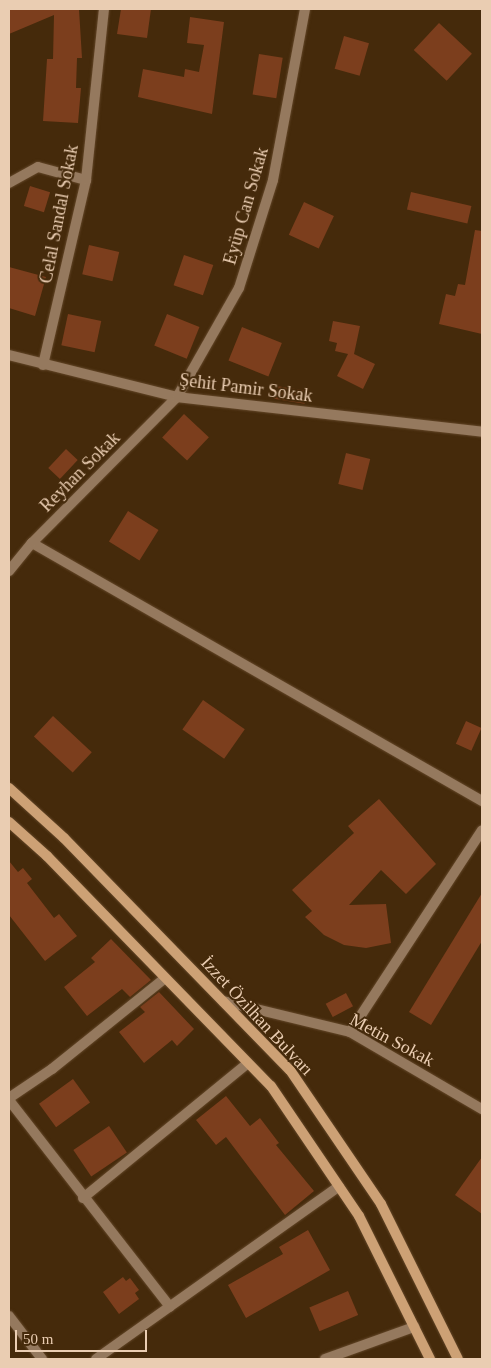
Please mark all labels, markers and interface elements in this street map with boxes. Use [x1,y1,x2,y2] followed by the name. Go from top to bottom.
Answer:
[35,143,83,285] street label: Celal Sandal Sokak
[219,145,273,267] street label: Eyüp Can Sokak
[178,369,314,407] street label: Şehit Pamir Sokak
[35,427,125,517] street label: Reyhan Sokak
[196,952,318,1080] street label: İzzet Özilhan Bulvarı
[346,1009,438,1071] street label: Metin Sokak
[18,1320,150,1352] scale bar
[23,1331,53,1347] text: 50 m

